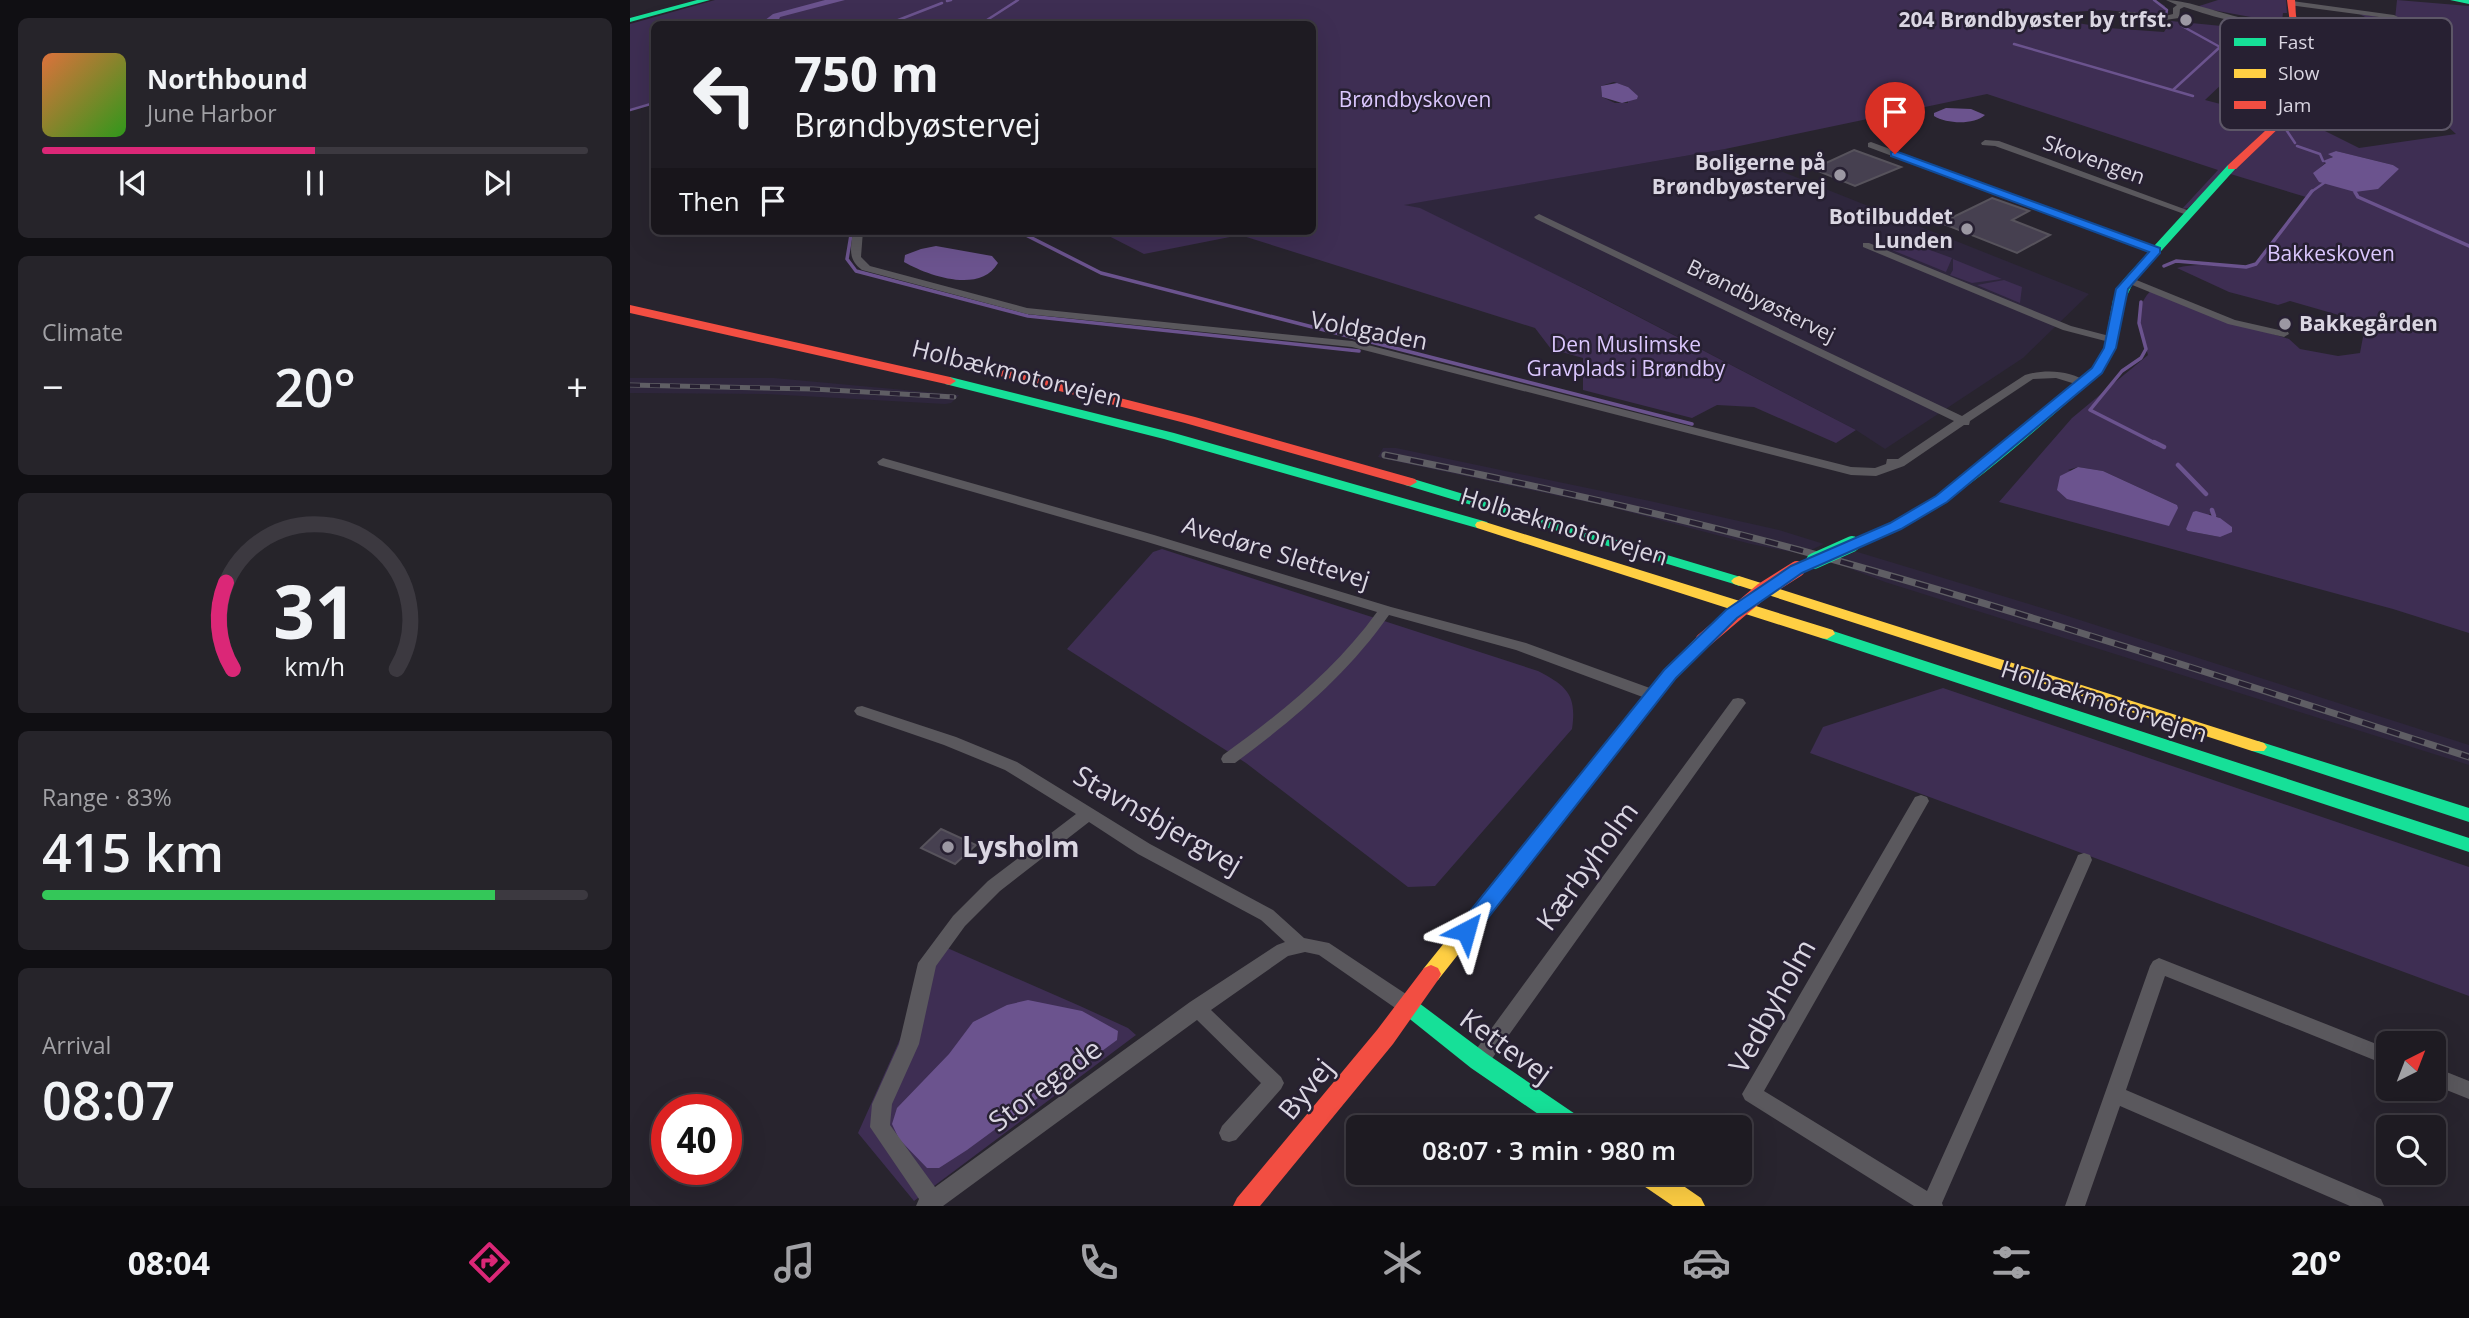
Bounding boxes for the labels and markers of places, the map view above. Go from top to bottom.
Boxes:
place label: 204 Brøndbyøster by trfst. [1899,5,2172,33]
marker: 204 Brøndbyøster by trfst. [2178,12,2194,28]
pin [1865,82,1925,154]
place label: Boligerne på Brøndbyøstervej [1652,148,1826,200]
marker: Boligerne på Brøndbyøstervej [1832,167,1848,183]
place label: Botilbuddet Lunden [1829,202,1953,254]
marker: Botilbuddet Lunden [1959,221,1975,237]
place label: Bakkegården [2299,309,2438,337]
marker: Bakkegården [2277,316,2293,332]
place label: Lysholm [962,827,1079,865]
marker: Lysholm [940,839,956,855]

